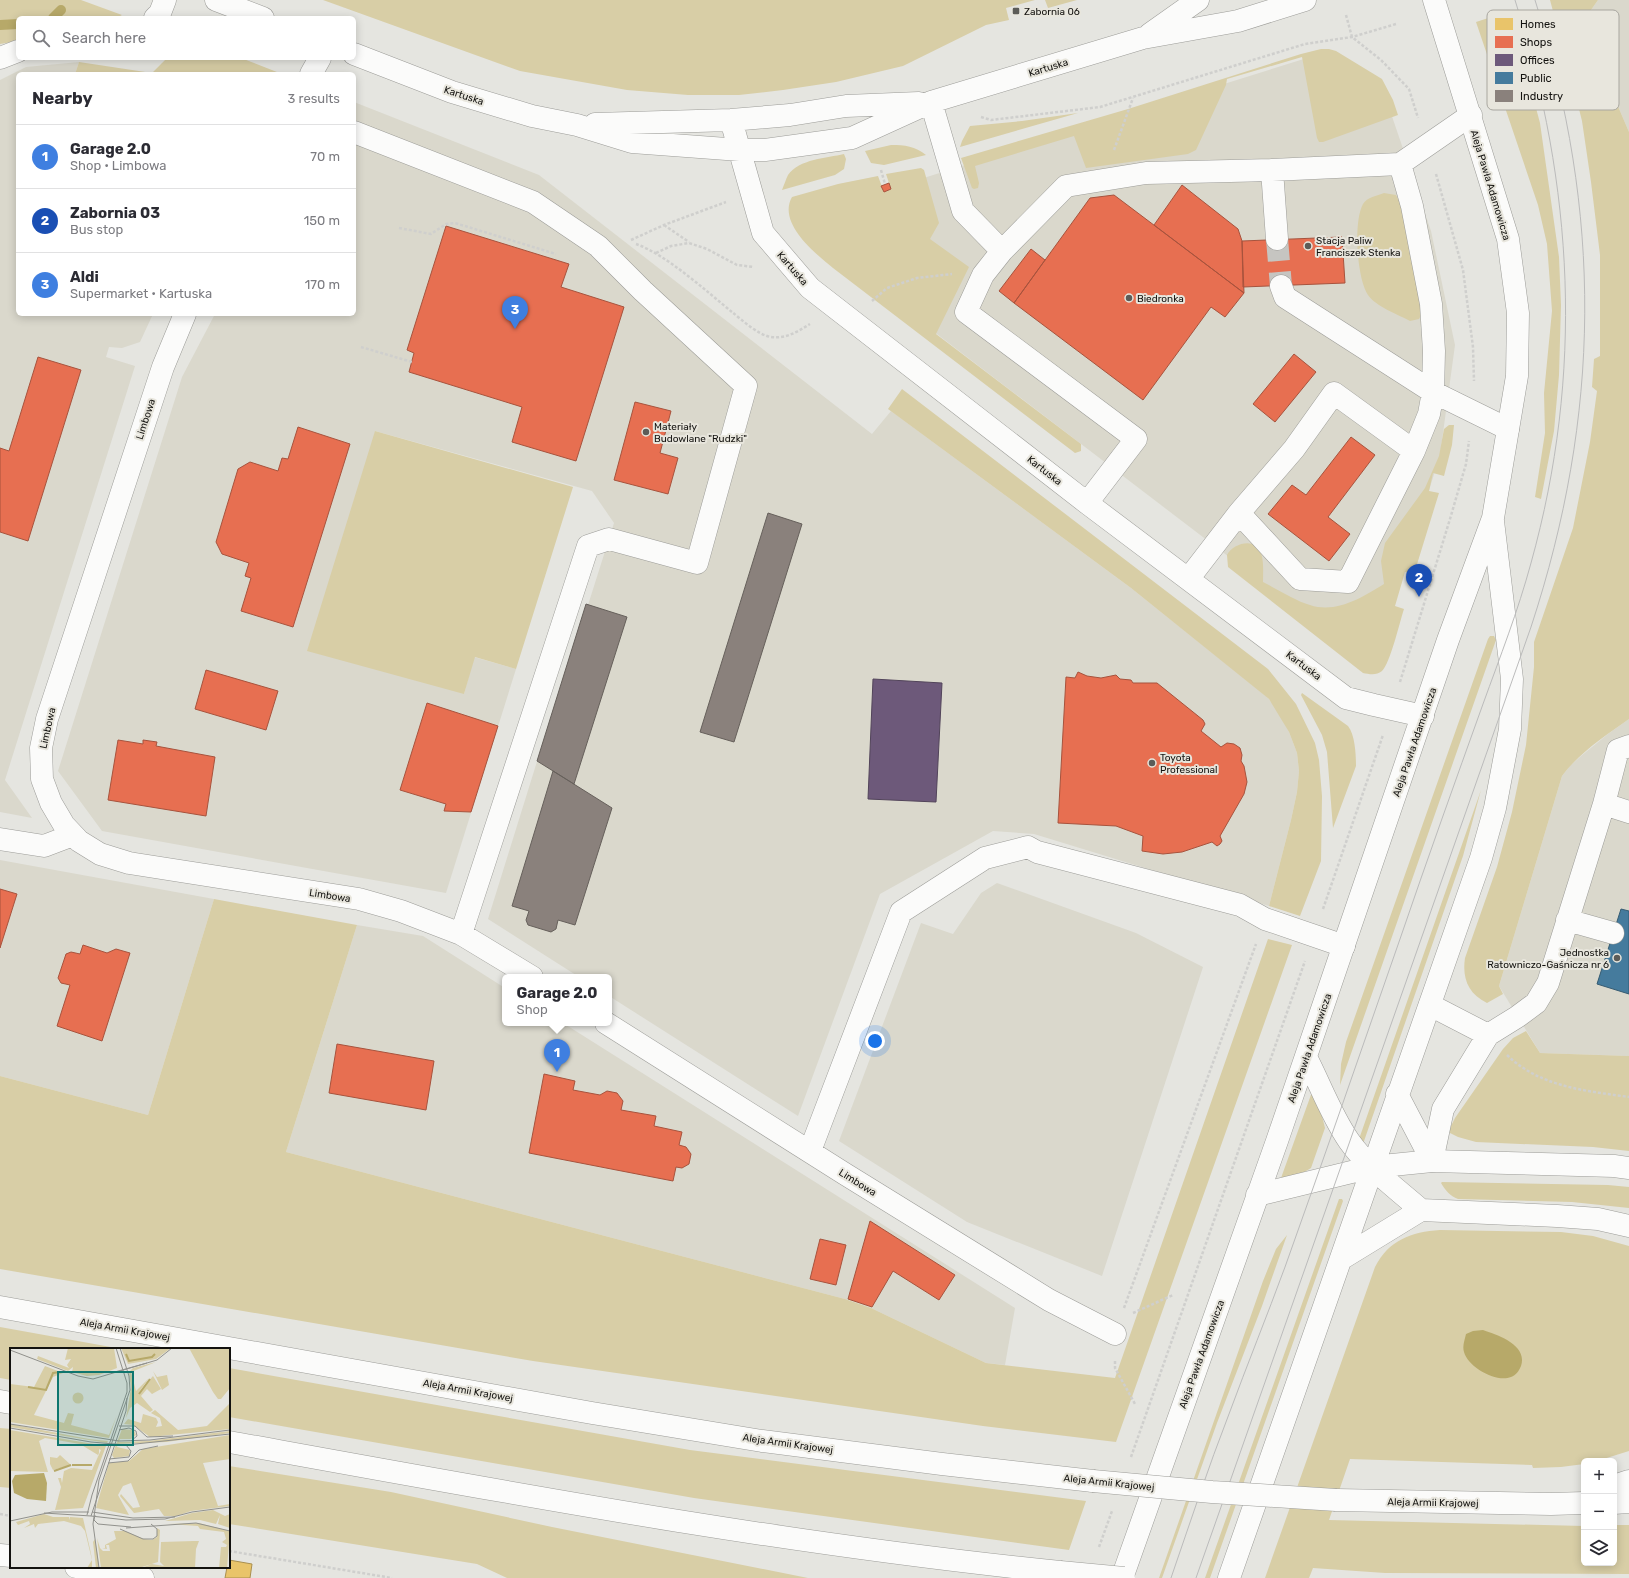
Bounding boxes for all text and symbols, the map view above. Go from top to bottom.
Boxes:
marker: Zabornia 06 [1011,6,1021,16]
place label: Zabornia 06 [1024,6,1080,18]
legend [1487,10,1619,110]
search box [16,16,356,60]
text: Homes [1520,18,1556,31]
icon: search [30,27,52,49]
text: Search here [62,29,146,47]
text: Shops [1520,36,1552,49]
text: Offices [1520,54,1555,67]
street label: Kartuska [1027,56,1070,80]
text: Public [1520,72,1552,85]
street label: Kartuska [442,84,485,108]
text: Nearby [32,88,93,108]
text: Industry [1520,90,1563,103]
text: 3 results [288,91,340,106]
street label: Aleja Pawła Adamowicza [1468,129,1513,242]
text: Garage 2.0 [70,140,151,158]
text: 1 [42,149,48,164]
text: 70 m [310,149,340,164]
text: Shop · Limbowa [70,158,166,173]
text: Zabornia 03 [70,204,160,222]
text: 2 [41,213,49,228]
text: 150 m [304,213,340,228]
text: Bus stop [70,222,123,237]
place label: Stacja Paliw Franciszek Stenka [1316,235,1401,259]
marker: Stacja Paliw Franciszek Stenka [1303,241,1313,251]
street label: Kartuska [774,249,810,288]
text: Aldi [70,268,99,286]
text: 3 [41,277,49,292]
text: 170 m [305,277,340,292]
text: Supermarket · Kartuska [70,286,212,301]
marker: Biedronka [1124,293,1134,303]
place label: Biedronka [1137,293,1184,305]
pin: 3 [502,296,528,329]
street label: Limbowa [134,398,158,441]
place label: Materiały Budowlane "Rudzki" [654,421,747,445]
marker: Materiały Budowlane "Rudzki" [641,427,651,437]
street label: Kartuska [1025,453,1064,488]
pin: 2 [1406,564,1432,597]
street label: Kartuska [1283,649,1323,683]
street label: Aleja Pawła Adamowicza [1391,686,1439,799]
street label: Limbowa [37,706,59,750]
place label: Toyota Professional [1160,752,1218,776]
marker: Toyota Professional [1147,758,1157,768]
street label: Limbowa [308,887,351,905]
place label: Jednostka Ratowniczo-Gaśnicza nr 6 [1487,947,1609,971]
marker: Jednostka Ratowniczo-Gaśnicza nr 6 [1612,953,1622,963]
popup [502,974,612,1026]
text: Garage 2.0 [517,984,597,1002]
street label: Aleja Pawła Adamowicza [1286,992,1334,1105]
text: Shop [517,1002,548,1017]
your location [865,1031,885,1051]
pin: 1 [544,1039,570,1072]
street label: Limbowa [837,1167,878,1199]
street label: Aleja Pawła Adamowicza [1177,1298,1227,1410]
street label: Aleja Armii Krajowej [79,1316,171,1344]
inset map [10,1348,230,1568]
street label: Aleja Armii Krajowej [422,1377,514,1405]
street label: Aleja Armii Krajowej [742,1432,834,1456]
map controls [1581,1458,1617,1566]
button: + [1581,1458,1617,1494]
street label: Aleja Armii Krajowej [1063,1472,1155,1494]
button: − [1581,1494,1617,1530]
street label: Aleja Armii Krajowej [1387,1496,1479,1510]
button: layers [1581,1530,1617,1566]

